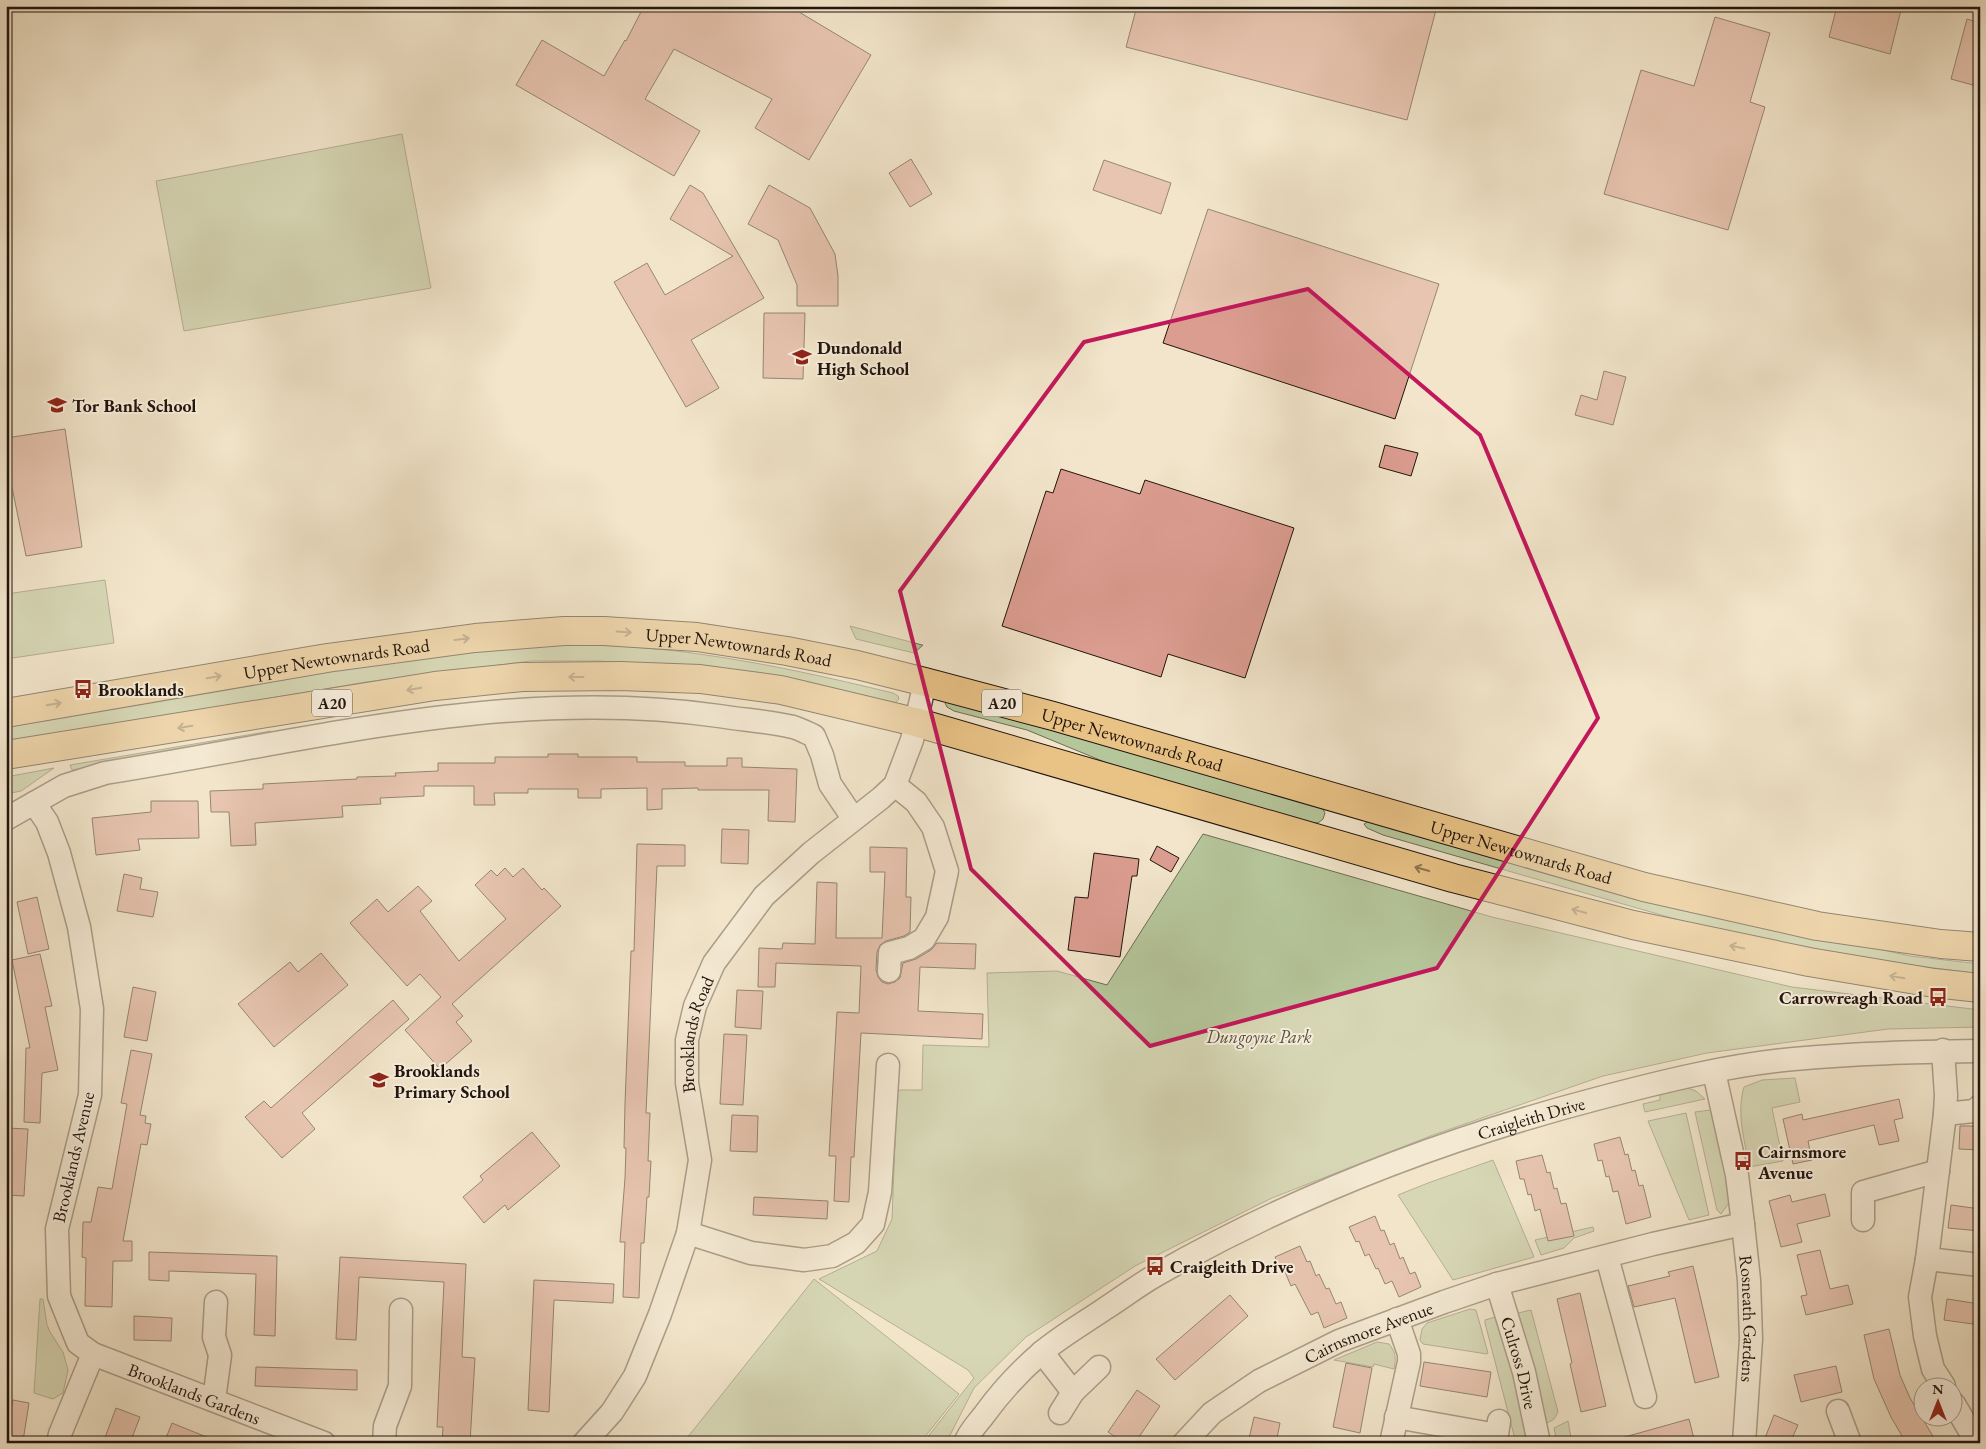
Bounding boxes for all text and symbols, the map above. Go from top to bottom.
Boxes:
place label: Dundonald High School [817,336,909,380]
school or university icon: Dundonald High School [791,346,813,368]
school or university icon: Tor Bank School [46,394,68,416]
place label: Tor Bank School [72,394,196,417]
street label: Upper Newtownards Road [645,622,835,671]
one-way arrow [615,628,631,637]
street label: Upper Newtownards Road [242,633,432,684]
one-way arrow [453,634,469,644]
one-way arrow [206,671,222,681]
one-way arrow [568,672,584,682]
bus stop icon: Brooklands [72,678,94,700]
place label: Brooklands [98,678,184,701]
one-way arrow [406,685,422,695]
road number: A20 [312,690,352,716]
road number: A20 [982,690,1022,716]
one-way arrow [46,699,62,709]
street label: Upper Newtownards Road [1039,702,1227,776]
one-way arrow [177,723,193,733]
street label: Upper Newtownards Road [1428,814,1616,889]
one-way arrow [1414,864,1430,874]
one-way arrow [1571,906,1587,915]
one-way arrow [1730,942,1746,951]
street label: Brooklands Road [676,971,719,1095]
one-way arrow [1889,972,1905,982]
place label: Carrowreagh Road [1779,986,1923,1009]
bus stop icon: Carrowreagh Road [1927,986,1949,1008]
park label: Dungoyne Park [1205,1025,1312,1049]
place label: Brooklands Primary School [394,1059,510,1103]
school or university icon: Brooklands Primary School [368,1069,390,1091]
street label: Brooklands Avenue [47,1089,99,1225]
street label: Craigleith Drive [1474,1091,1587,1145]
place label: Cairnsmore Avenue [1757,1140,1847,1184]
bus stop icon: Cairnsmore Avenue [1732,1150,1754,1172]
street label: Rosneath Gardens [1735,1254,1763,1383]
bus stop icon: Craigleith Drive [1144,1255,1166,1277]
place label: Craigleith Drive [1170,1255,1294,1278]
street label: Cairnsmore Avenue [1300,1296,1436,1368]
street label: Culross Drive [1496,1313,1543,1411]
street label: Brooklands Gardens [125,1357,264,1429]
north arrow [1914,1376,1964,1426]
text: N [1932,1380,1944,1398]

